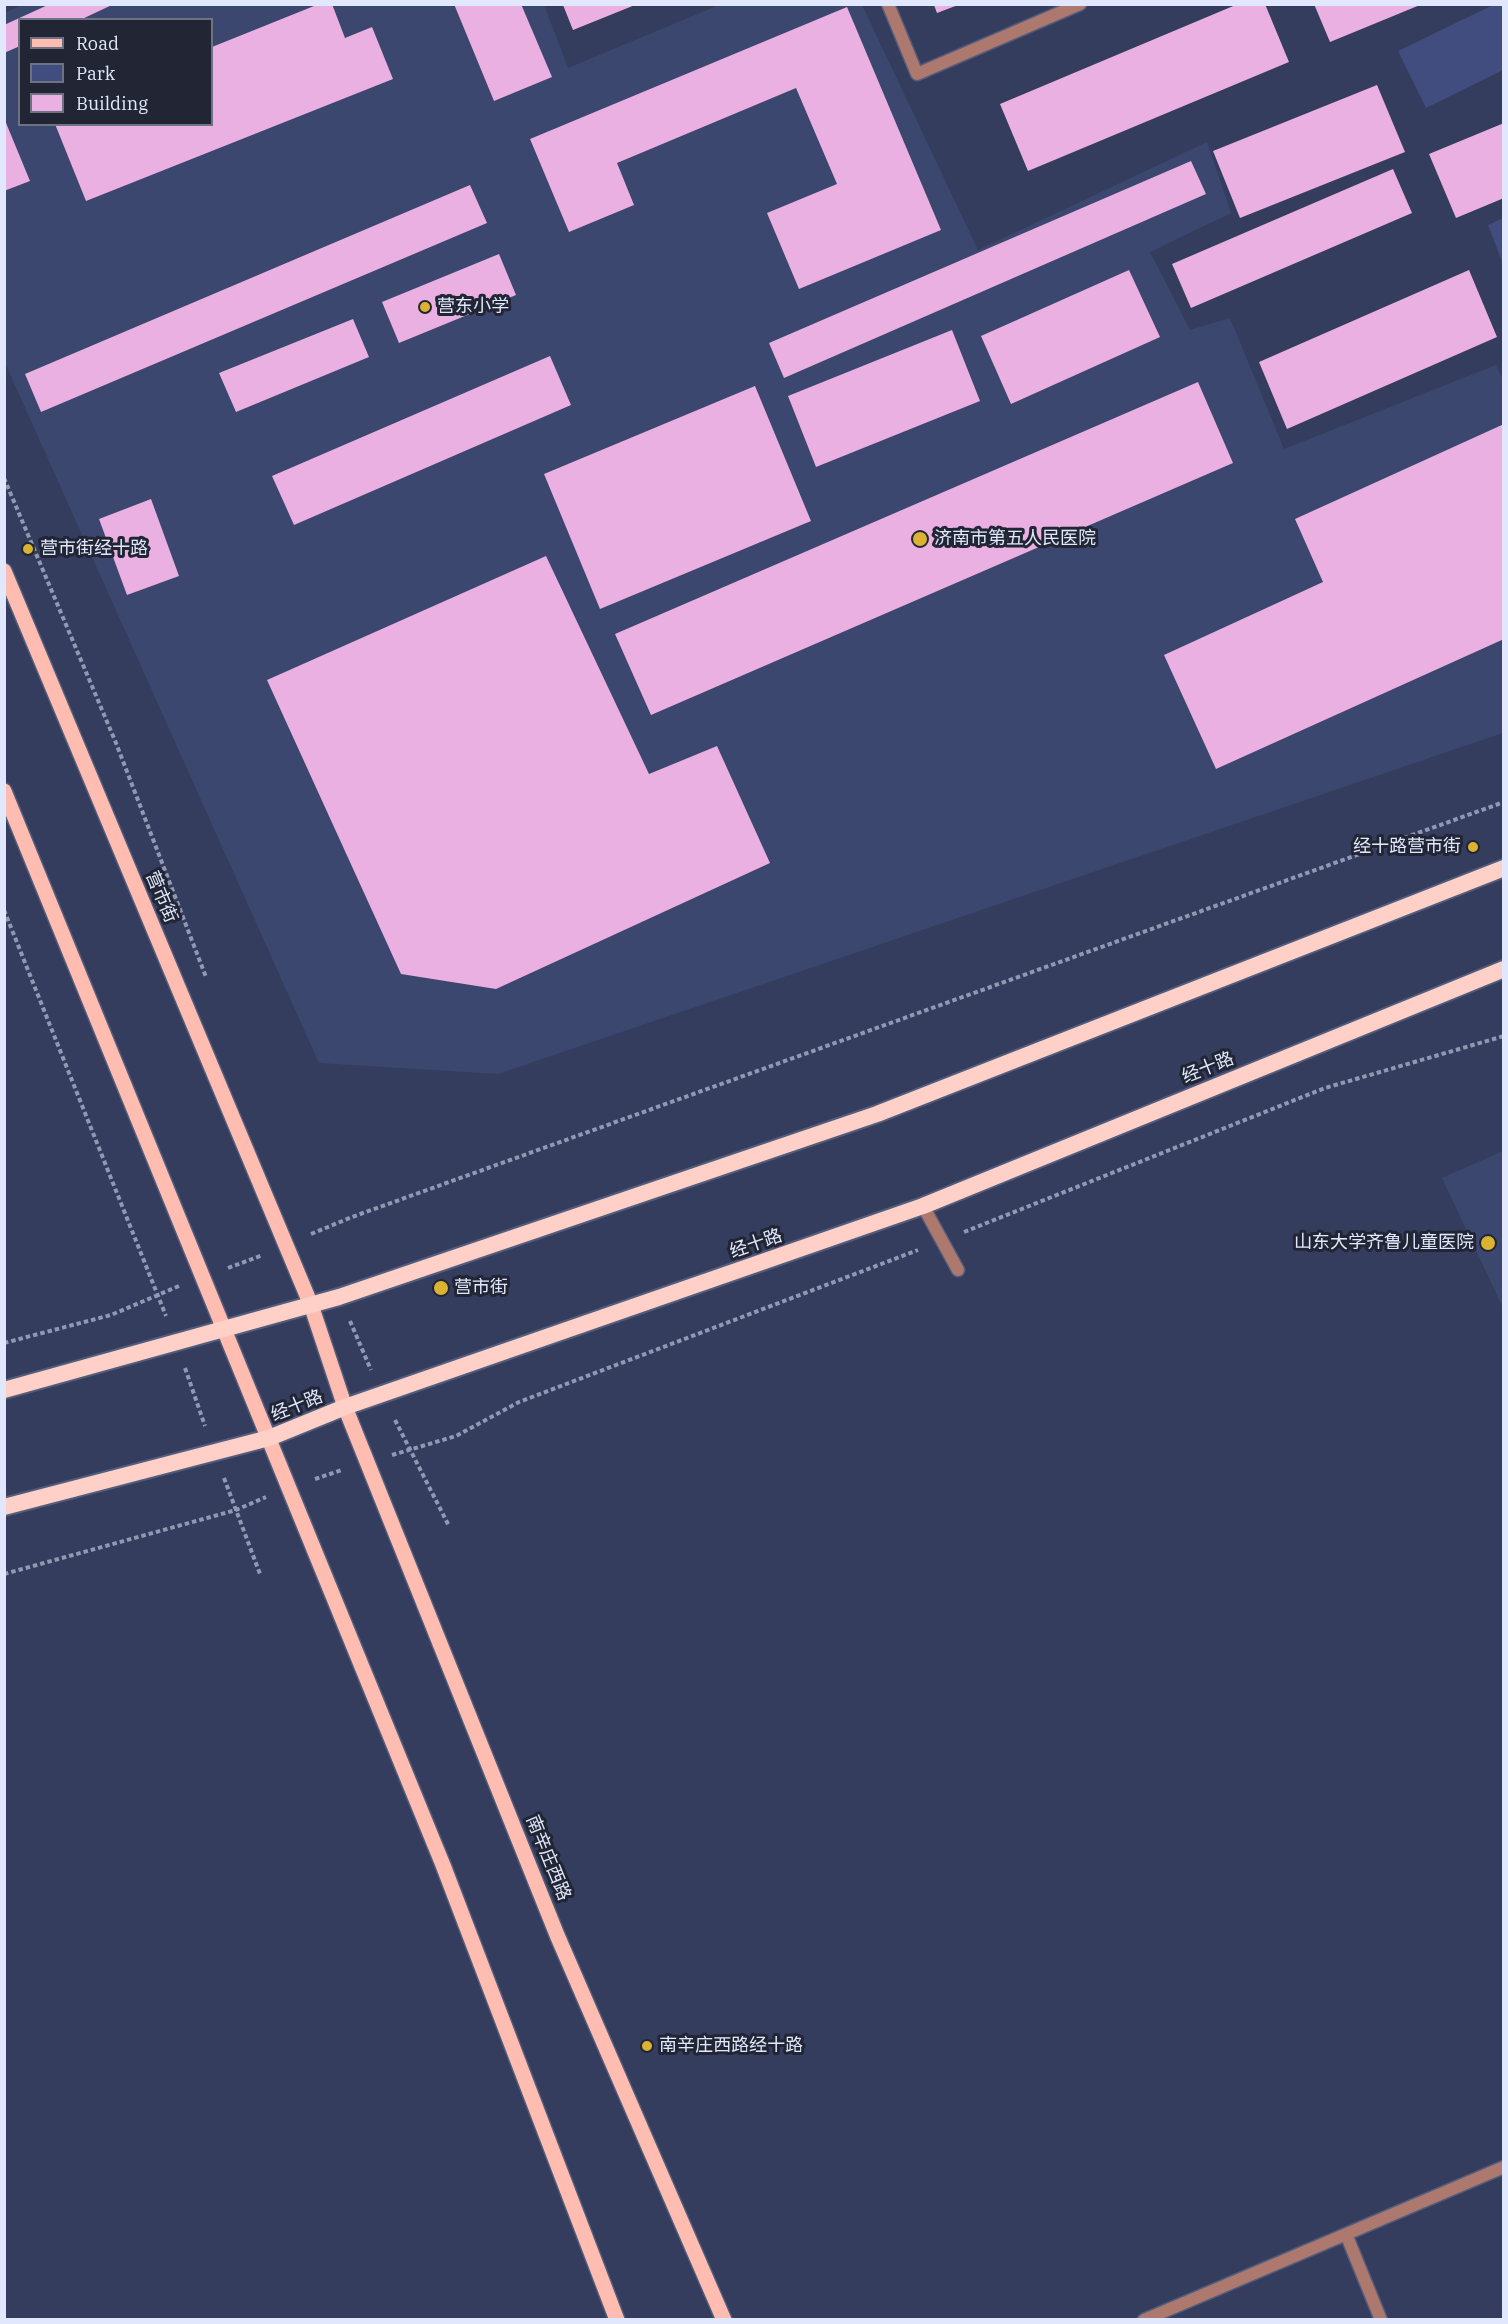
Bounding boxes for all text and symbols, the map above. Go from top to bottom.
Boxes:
legend [18,18,213,126]
text: Road [76,32,119,55]
text: Park [76,62,115,85]
text: Building [76,92,148,115]
place label: 营东小学 [437,296,509,318]
marker: 营东小学 [418,300,432,314]
place label: 济南市第五人民医院 [934,528,1096,550]
marker: 济南市第五人民医院 [911,530,929,548]
place label: 营市街经十路 [40,538,148,560]
marker: 营市街经十路 [21,542,35,556]
place label: 经十路营市街 [1353,836,1461,858]
marker: 经十路营市街 [1466,840,1480,854]
street label: 营市街 [141,868,181,926]
street label: 经十路 [1179,1048,1237,1088]
street label: 经十路 [727,1225,785,1263]
place label: 山东大学齐鲁儿童医院 [1294,1232,1474,1254]
marker: 山东大学齐鲁儿童医院 [1479,1234,1497,1252]
place label: 营市街 [454,1277,508,1299]
marker: 营市街 [432,1279,450,1297]
street label: 经十路 [268,1386,326,1426]
street label: 南辛庄西路 [521,1812,575,1904]
place label: 南辛庄西路经十路 [659,2035,803,2057]
marker: 南辛庄西路经十路 [640,2039,654,2053]

